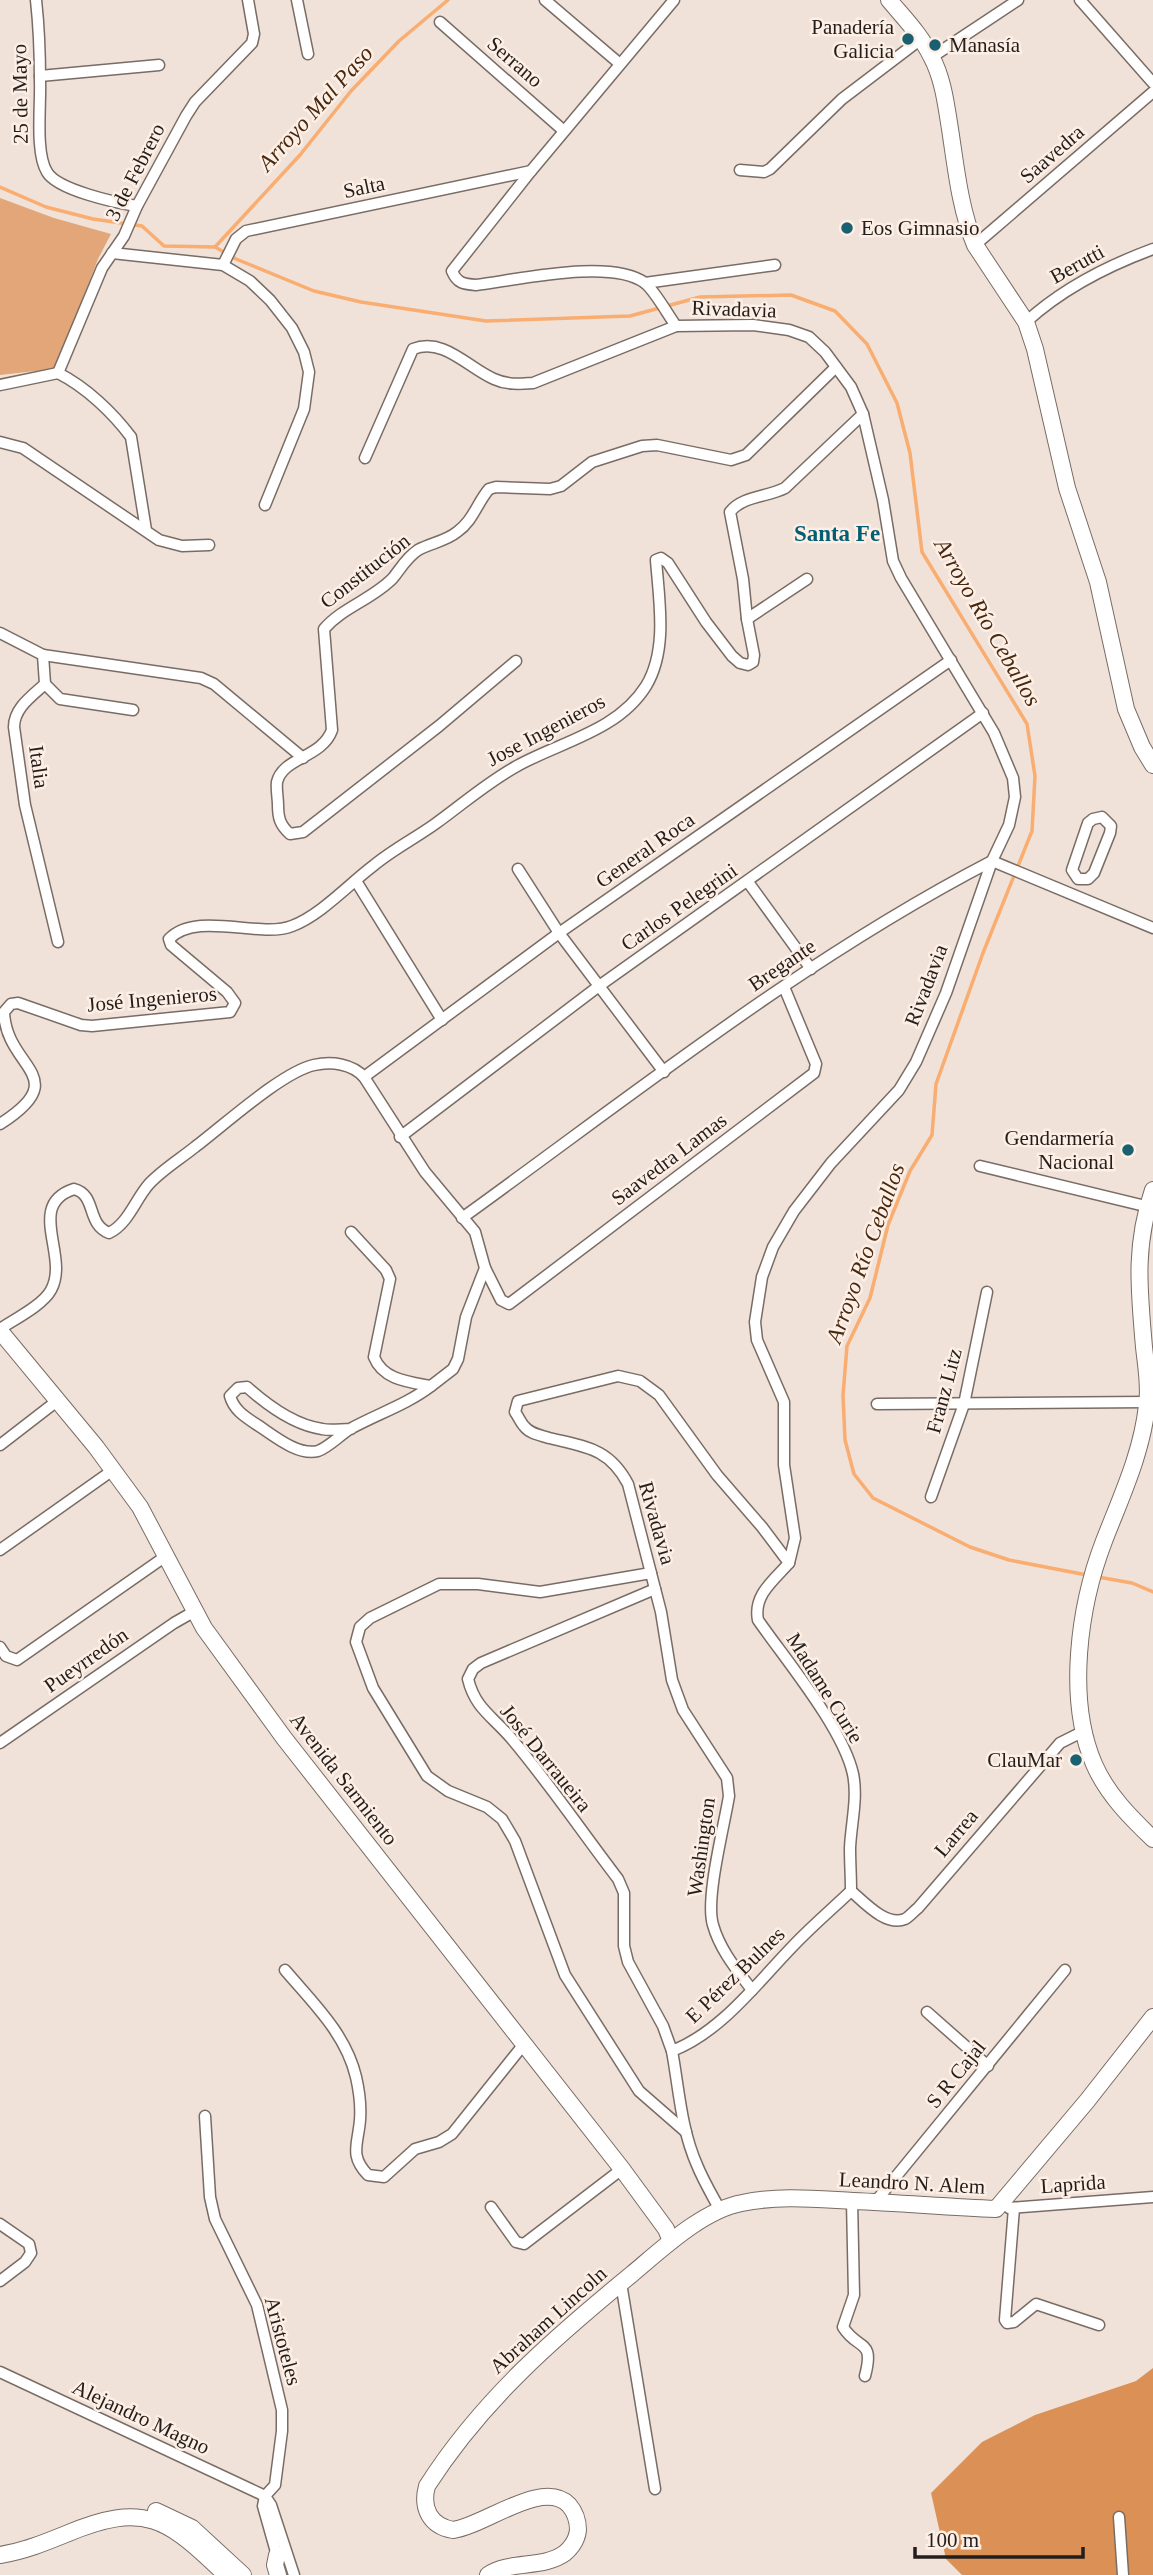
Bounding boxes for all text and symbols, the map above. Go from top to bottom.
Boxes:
place label: Panadería Galicia [811,15,895,63]
marker: Panadería Galicia [900,31,916,47]
street label: Serrano [482,32,548,92]
place label: Manasía [949,33,1021,57]
marker: Manasía [927,37,943,53]
water label: Arroyo Mal Paso [252,41,378,177]
street label: 25 de Mayo [7,44,33,144]
street label: 3 de Febrero [100,119,170,225]
street label: Saavedra [1015,119,1089,188]
street label: Salta [341,171,388,203]
place label: Eos Gimnasio [861,216,979,240]
marker: Eos Gimnasio [839,220,855,236]
street label: Berutti [1046,239,1108,289]
street label: Rivadavia [691,296,778,323]
district label: Santa Fe [794,521,880,546]
street label: Constitución [315,528,415,613]
water label: Arroyo Río Ceballos [928,532,1046,711]
street label: Jose Ingenieros [483,689,609,771]
street label: Italia [24,744,54,791]
street label: General Roca [591,807,699,893]
street label: Carlos Pelegrini [616,858,742,956]
street label: Bregante [744,934,820,996]
street label: Rivadavia [900,940,953,1029]
street label: José Ingenieros [86,981,218,1017]
street label: Saavedra Lamas [607,1108,731,1210]
place label: Gendarmería Nacional [1004,1126,1115,1174]
marker: Gendarmería Nacional [1120,1142,1136,1158]
water label: Arroyo Río Ceballos [821,1160,910,1348]
street label: Franz Litz [921,1346,967,1436]
street label: Rivadavia [634,1479,680,1568]
street label: Pueyrredón [39,1622,133,1698]
street label: Madame Curie [782,1628,868,1748]
street label: José Darraueira [495,1699,597,1817]
street label: Avenida Sarmiento [285,1708,403,1850]
place label: ClauMar [987,1748,1062,1772]
marker: ClauMar [1068,1752,1084,1768]
street label: Washington [682,1795,720,1898]
street label: Larrea [929,1804,983,1862]
street label: E Pérez Bulnes [681,1922,789,2028]
street label: S R Cajal [921,2035,991,2113]
street label: Leandro N. Alem [838,2167,986,2199]
street label: Laprida [1040,2170,1107,2198]
street label: Abraham Lincoln [485,2261,612,2379]
street label: Aristoteles [260,2294,306,2388]
street label: Alejandro Magno [69,2375,213,2459]
scale bar [915,2516,1083,2560]
text: 100 m [926,2528,979,2552]

